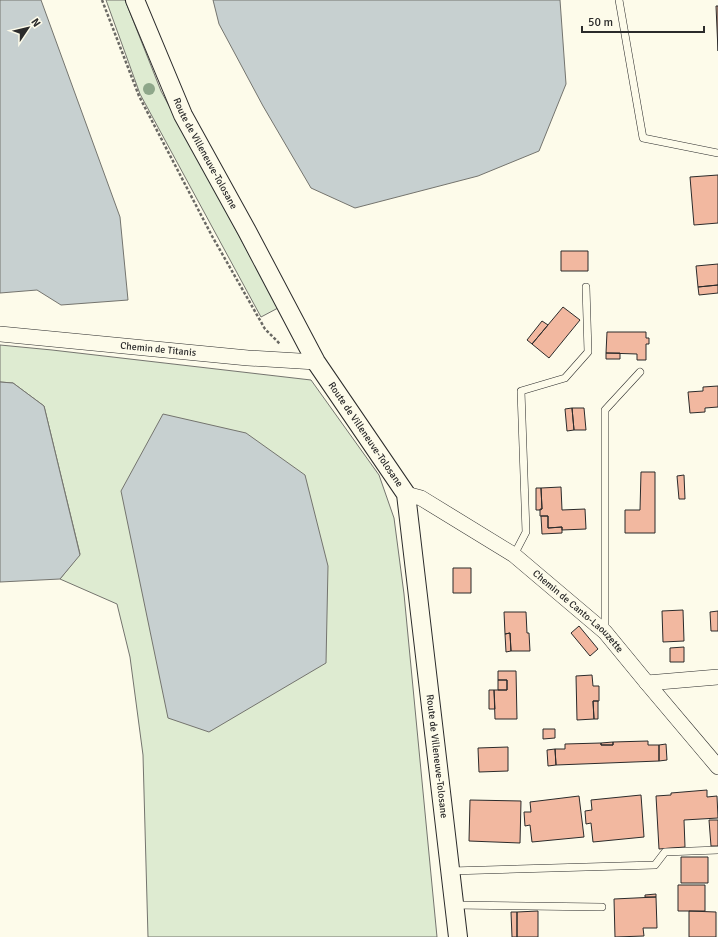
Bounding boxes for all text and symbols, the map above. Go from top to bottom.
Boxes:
north arrow [8,8,48,48]
scale bar [582,8,704,34]
text: 50 m [588,15,613,30]
text: N [28,16,43,29]
street label: Route de Villeneuve-Tolosane [171,96,240,211]
street label: Chemin de Titanis [120,340,197,359]
street label: Route de Villeneuve-Tolosane [325,380,406,489]
street label: Chemin de Canto-Laouzette [530,567,626,655]
street label: Route de Villeneuve-Tolosane [424,694,450,819]

